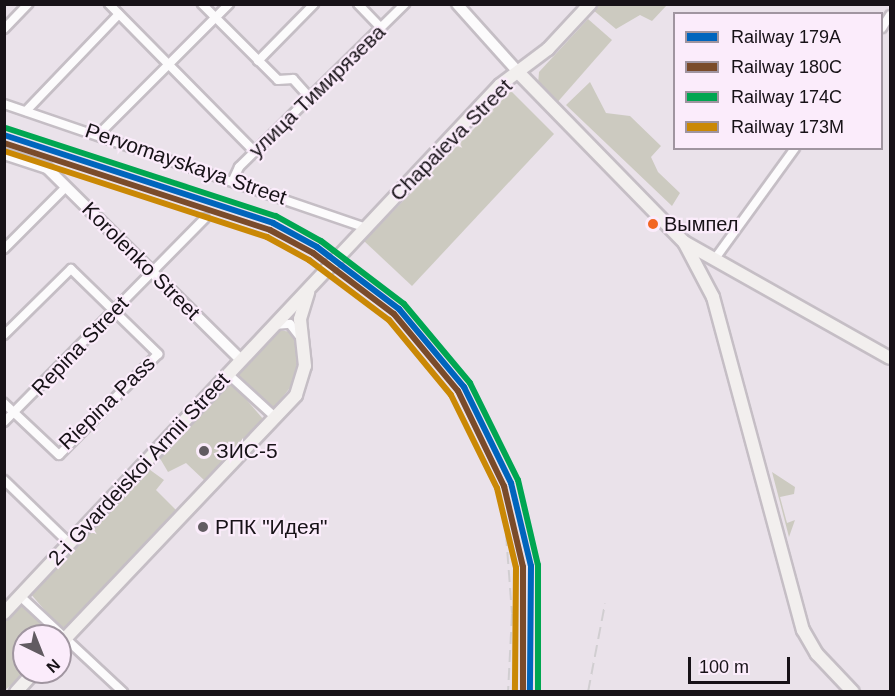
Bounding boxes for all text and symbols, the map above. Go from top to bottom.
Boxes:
legend [673,12,883,150]
street label: улица Тимирязева [244,19,390,163]
text: Railway 179А [731,27,841,47]
text: Railway 180С [731,57,842,77]
street label: Chapaieva Street [385,74,517,206]
text: Railway 174С [731,87,842,107]
text: Railway 173М [731,117,844,137]
street label: Pervomayskaya Street [82,118,290,210]
street label: Korolenko Street [77,197,205,325]
place label: Вымпел [664,212,738,236]
marker: Вымпел [647,218,659,230]
street label: Repina Street [26,291,134,401]
street label: Riepina Pass [54,351,160,455]
street label: 2-i Gvardeiskoi Armii Street [43,367,235,571]
place label: ЗИС-5 [216,438,278,464]
marker: ЗИС-5 [197,444,211,458]
place label: РПК "Идея" [215,514,327,540]
marker: РПК "Идея" [196,520,210,534]
north arrow [12,624,72,684]
scale bar [691,645,793,683]
text: N [43,656,63,676]
text: 100 m [699,657,749,677]

